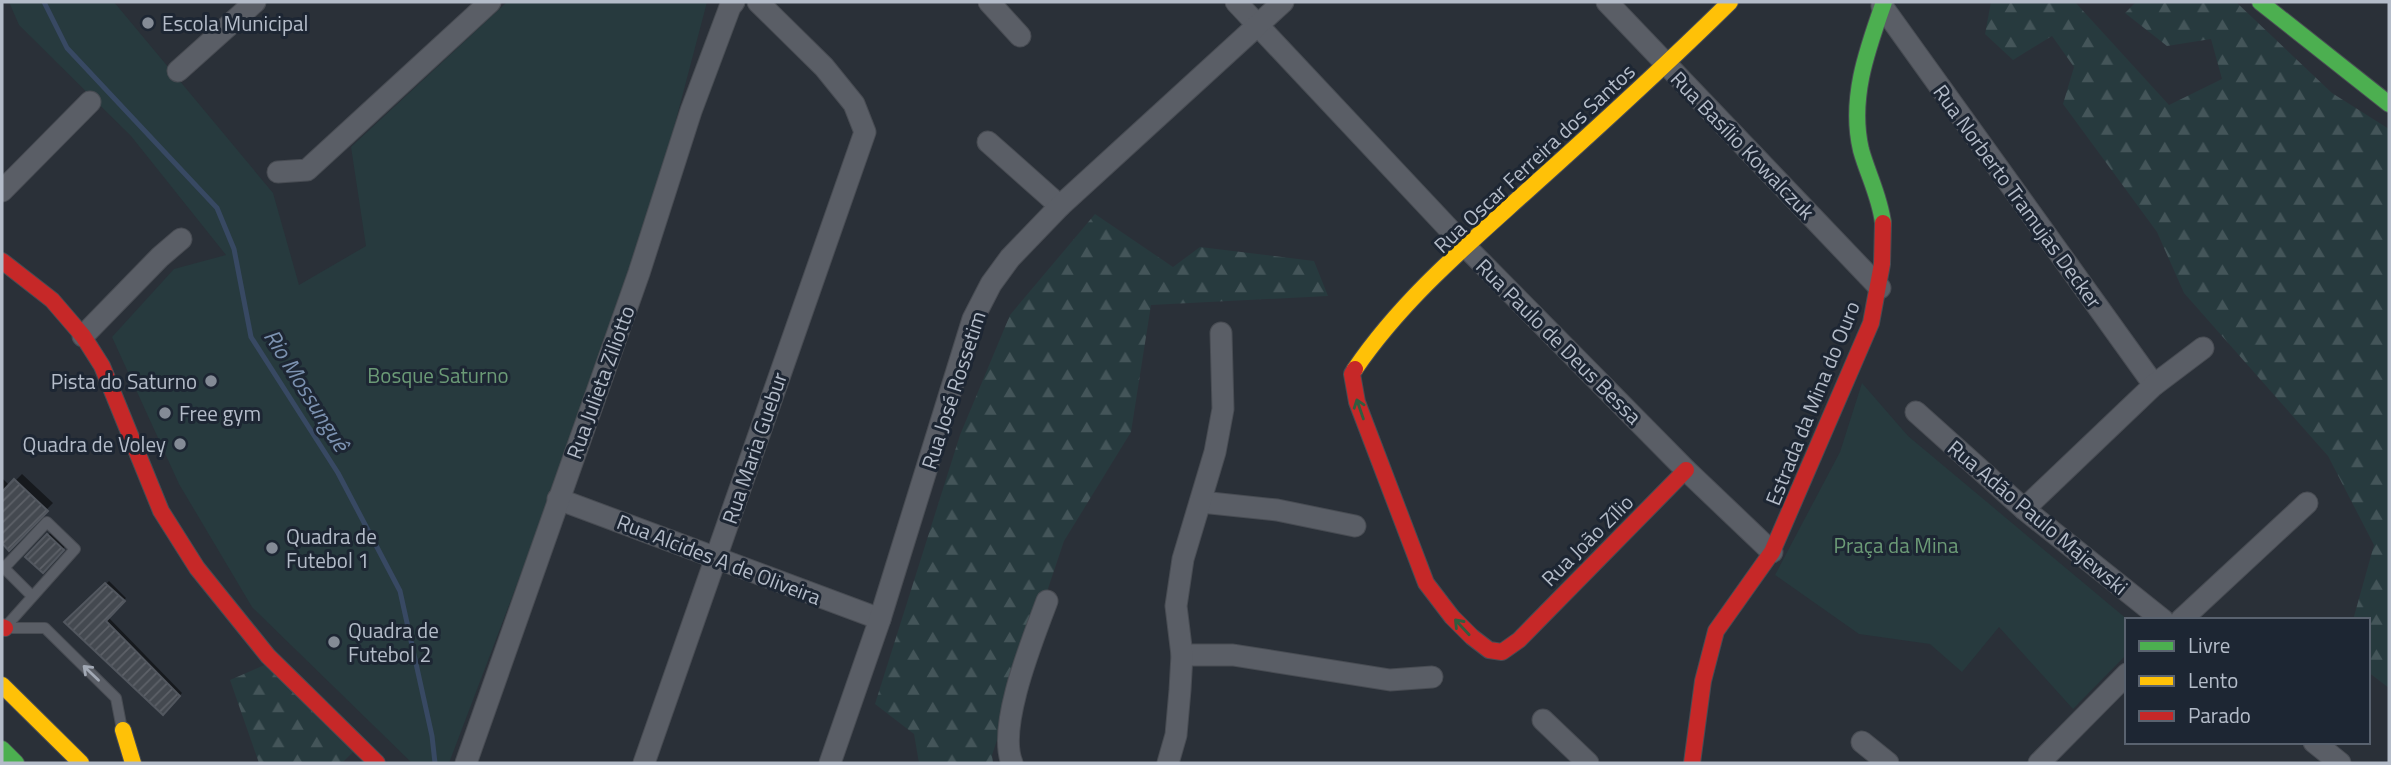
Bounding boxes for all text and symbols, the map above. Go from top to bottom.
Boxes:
place label: Escola Municipal [162,7,308,39]
marker: Escola Municipal [140,15,156,31]
street label: Rua Oscar Ferreira dos Santos [1426,56,1642,260]
street label: Rua Basílio Kowalczuk [1663,63,1823,227]
street label: Rua Norberto Tramujas Decker [1926,77,2110,315]
street label: Rua Paulo de Deus Bessa [1469,251,1650,432]
street label: Estrada da Mina do Ouro [1756,296,1868,510]
street label: Rua Julieta Ziliotto [557,301,643,463]
street label: Rua José Rossetim [912,307,994,473]
water label: Rio Mossunguê [255,322,359,459]
park label: Bosque Saturno [367,359,509,391]
place label: Pista do Saturno [51,365,197,397]
street label: Rua Maria Guebur [713,368,795,528]
marker: Pista do Saturno [203,373,219,389]
place label: Free gym [179,397,261,429]
one-way arrow [1353,399,1365,421]
marker: Free gym [157,405,173,421]
place label: Quadra de Voley [23,428,166,460]
street label: Rua Adão Paulo Majewski [1941,432,2135,602]
marker: Quadra de Voley [172,436,188,452]
street label: Rua João Zílio [1534,487,1640,593]
street label: Rua Alcides A de Oliveira [612,505,826,613]
place label: Quadra de Futebol 1 [286,520,377,576]
park label: Praça da Mina [1834,529,1959,561]
marker: Quadra de Futebol 1 [264,540,280,556]
place label: Quadra de Futebol 2 [348,614,439,670]
legend [2125,618,2370,744]
one-way arrow [1454,619,1471,636]
text: Livre [2188,629,2230,661]
marker: Quadra de Futebol 2 [326,634,342,650]
one-way arrow [83,664,100,681]
text: Lento [2188,664,2238,696]
text: Parado [2188,699,2251,731]

